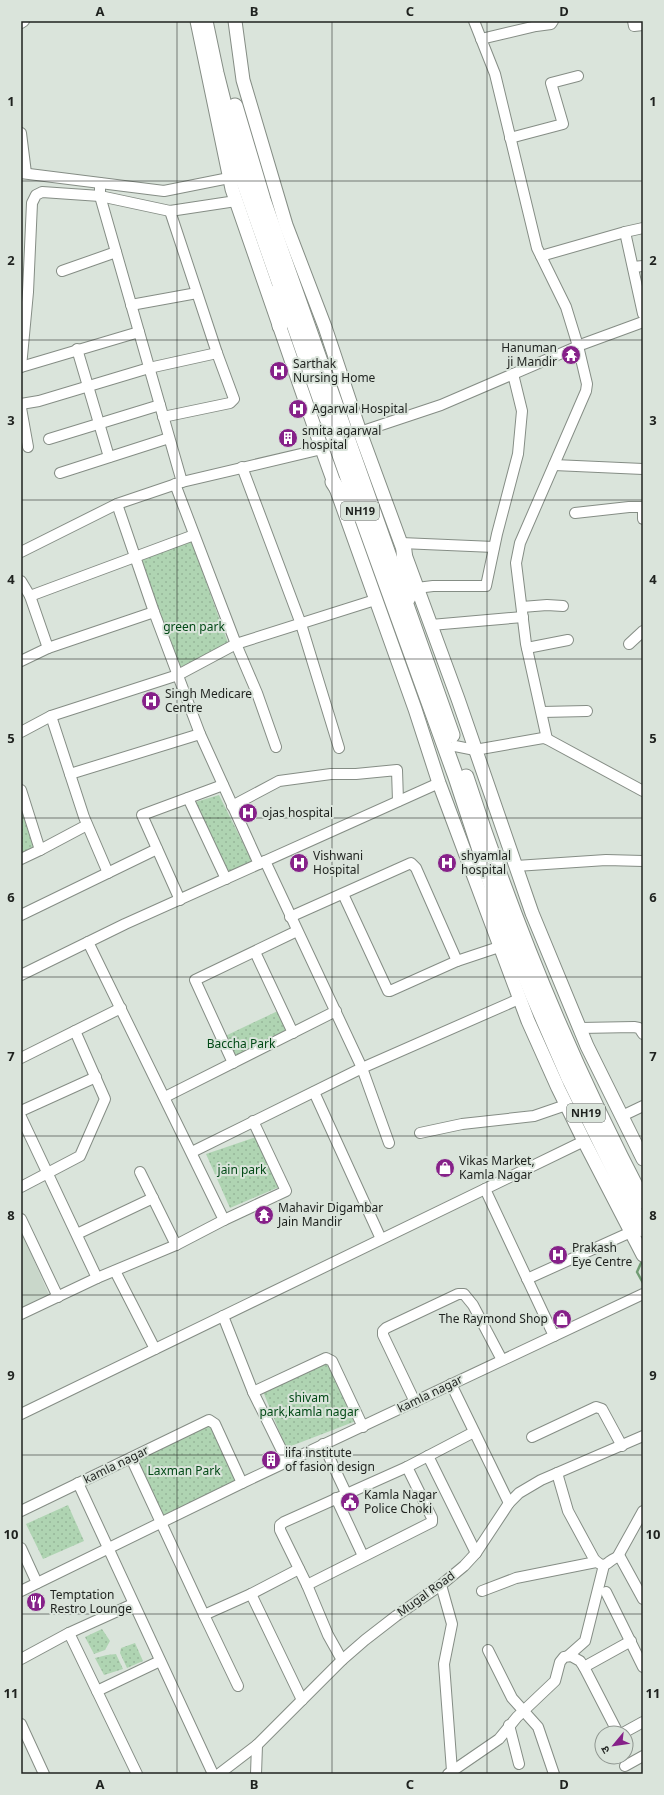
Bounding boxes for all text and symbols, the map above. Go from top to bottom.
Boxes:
text: A [96,2,105,20]
text: B [250,2,258,20]
text: C [406,2,414,20]
text: D [559,2,569,20]
text: 1 [7,92,15,110]
text: 1 [649,92,657,110]
text: 2 [7,251,15,269]
text: 2 [649,251,657,269]
place label: Hanuman ji Mandir [501,339,557,370]
temple icon: Hanuman ji Mandir [560,344,582,366]
place label: Sarthak Nursing Home [293,355,376,386]
hospital icon: Sarthak Nursing Home [268,360,290,382]
hospital icon: Agarwal Hospital [287,398,309,420]
place label: Agarwal Hospital [312,400,408,417]
text: 3 [7,411,15,429]
text: 3 [649,411,657,429]
place label: smita agarwal hospital [302,422,381,453]
building icon: smita agarwal hospital [277,427,299,449]
road number: NH19 [341,502,379,520]
text: 4 [7,570,15,588]
text: 4 [649,570,657,588]
park label: green park [163,618,225,635]
place label: Singh Medicare Centre [165,685,252,716]
hospital icon: Singh Medicare Centre [140,690,162,712]
text: 5 [7,729,15,747]
text: 5 [649,729,657,747]
hospital icon: ojas hospital [237,802,259,824]
place label: ojas hospital [262,804,333,821]
place label: Vishwani Hospital [313,847,363,878]
place label: shyamlal hospital [461,847,511,878]
hospital icon: Vishwani Hospital [288,852,310,874]
hospital icon: shyamlal hospital [436,852,458,874]
text: 6 [7,888,15,906]
text: 6 [649,888,657,906]
park label: Baccha Park [207,1035,276,1052]
text: 7 [7,1047,15,1065]
text: 7 [649,1047,657,1065]
road number: NH19 [567,1104,605,1122]
place label: Vikas Market, Kamla Nagar [459,1152,535,1183]
shop icon: Vikas Market, Kamla Nagar [434,1157,456,1179]
park label: jain park [217,1161,267,1178]
place label: Mahavir Digambar Jain Mandir [277,1199,383,1230]
temple icon: Mahavir Digambar Jain Mandir [253,1204,275,1226]
text: 8 [7,1206,15,1224]
text: 8 [649,1206,657,1224]
place label: Prakash Eye Centre [572,1239,632,1270]
hospital icon: Prakash Eye Centre [547,1244,569,1266]
shop icon: The Raymond Shop [551,1308,573,1330]
place label: The Raymond Shop [439,1310,548,1327]
text: 9 [7,1366,15,1384]
text: 9 [649,1366,657,1384]
street label: kamla nagar [394,1370,465,1417]
park label: shivam park,kamla nagar [259,1389,359,1420]
street label: kamla nagar [80,1441,151,1488]
place label: iifa institute of fasion design [285,1444,375,1475]
building icon: iifa institute of fasion design [260,1449,282,1471]
park label: Laxman Park [147,1462,221,1479]
place label: Kamla Nagar Police Choki [364,1486,437,1517]
public building icon: Kamla Nagar Police Choki [339,1491,361,1513]
text: 10 [4,1525,18,1543]
text: 10 [646,1525,660,1543]
street label: Mugal Road [393,1567,458,1620]
place label: Temptation Restro Lounge [50,1586,132,1617]
restaurant icon: Temptation Restro Lounge [25,1591,47,1613]
text: 11 [4,1684,18,1702]
text: 11 [646,1684,660,1702]
north arrow [594,1725,634,1765]
text: उ [596,1743,613,1757]
text: A [96,1775,105,1793]
text: B [250,1775,258,1793]
text: C [406,1775,414,1793]
text: D [559,1775,569,1793]

